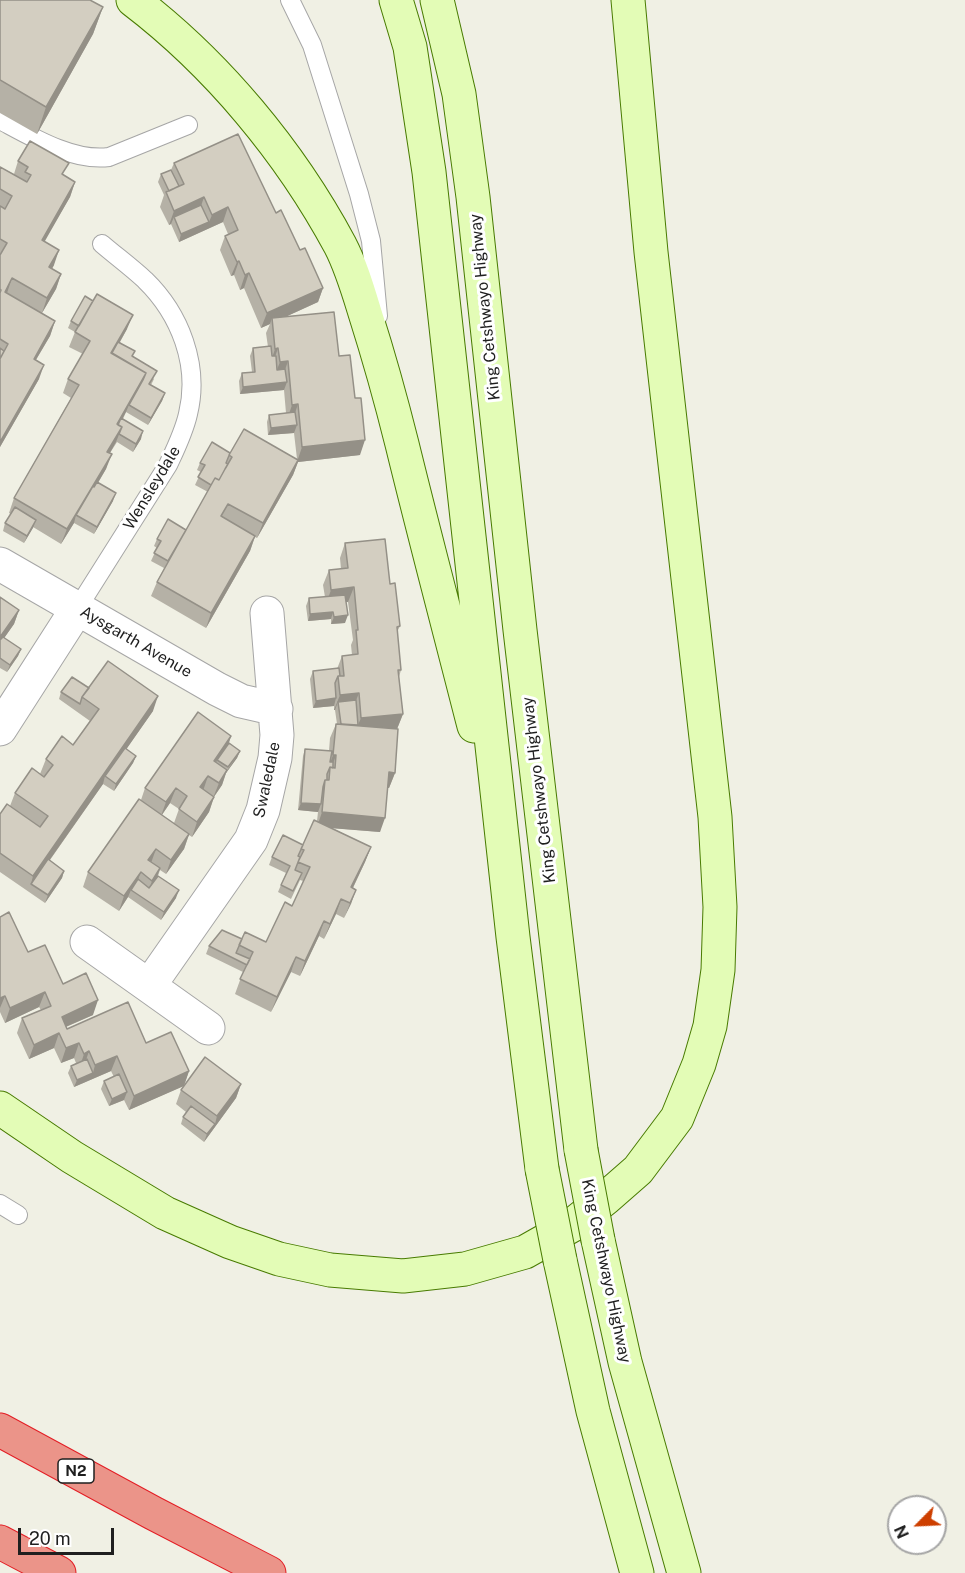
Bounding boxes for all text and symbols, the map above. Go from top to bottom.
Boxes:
street label: King Cetshwayo Highway [466,213,504,401]
street label: Wensleydale [119,443,185,533]
street label: Aysgarth Avenue [77,602,195,682]
street label: King Cetshwayo Highway [518,696,560,884]
street label: Swaledale [250,740,284,820]
street label: King Cetshwayo Highway [577,1177,635,1365]
road number: N2 [58,1459,94,1483]
north arrow [887,1495,947,1555]
scale bar [21,1516,117,1554]
text: N [891,1522,913,1541]
text: 20 m [29,1528,71,1549]

